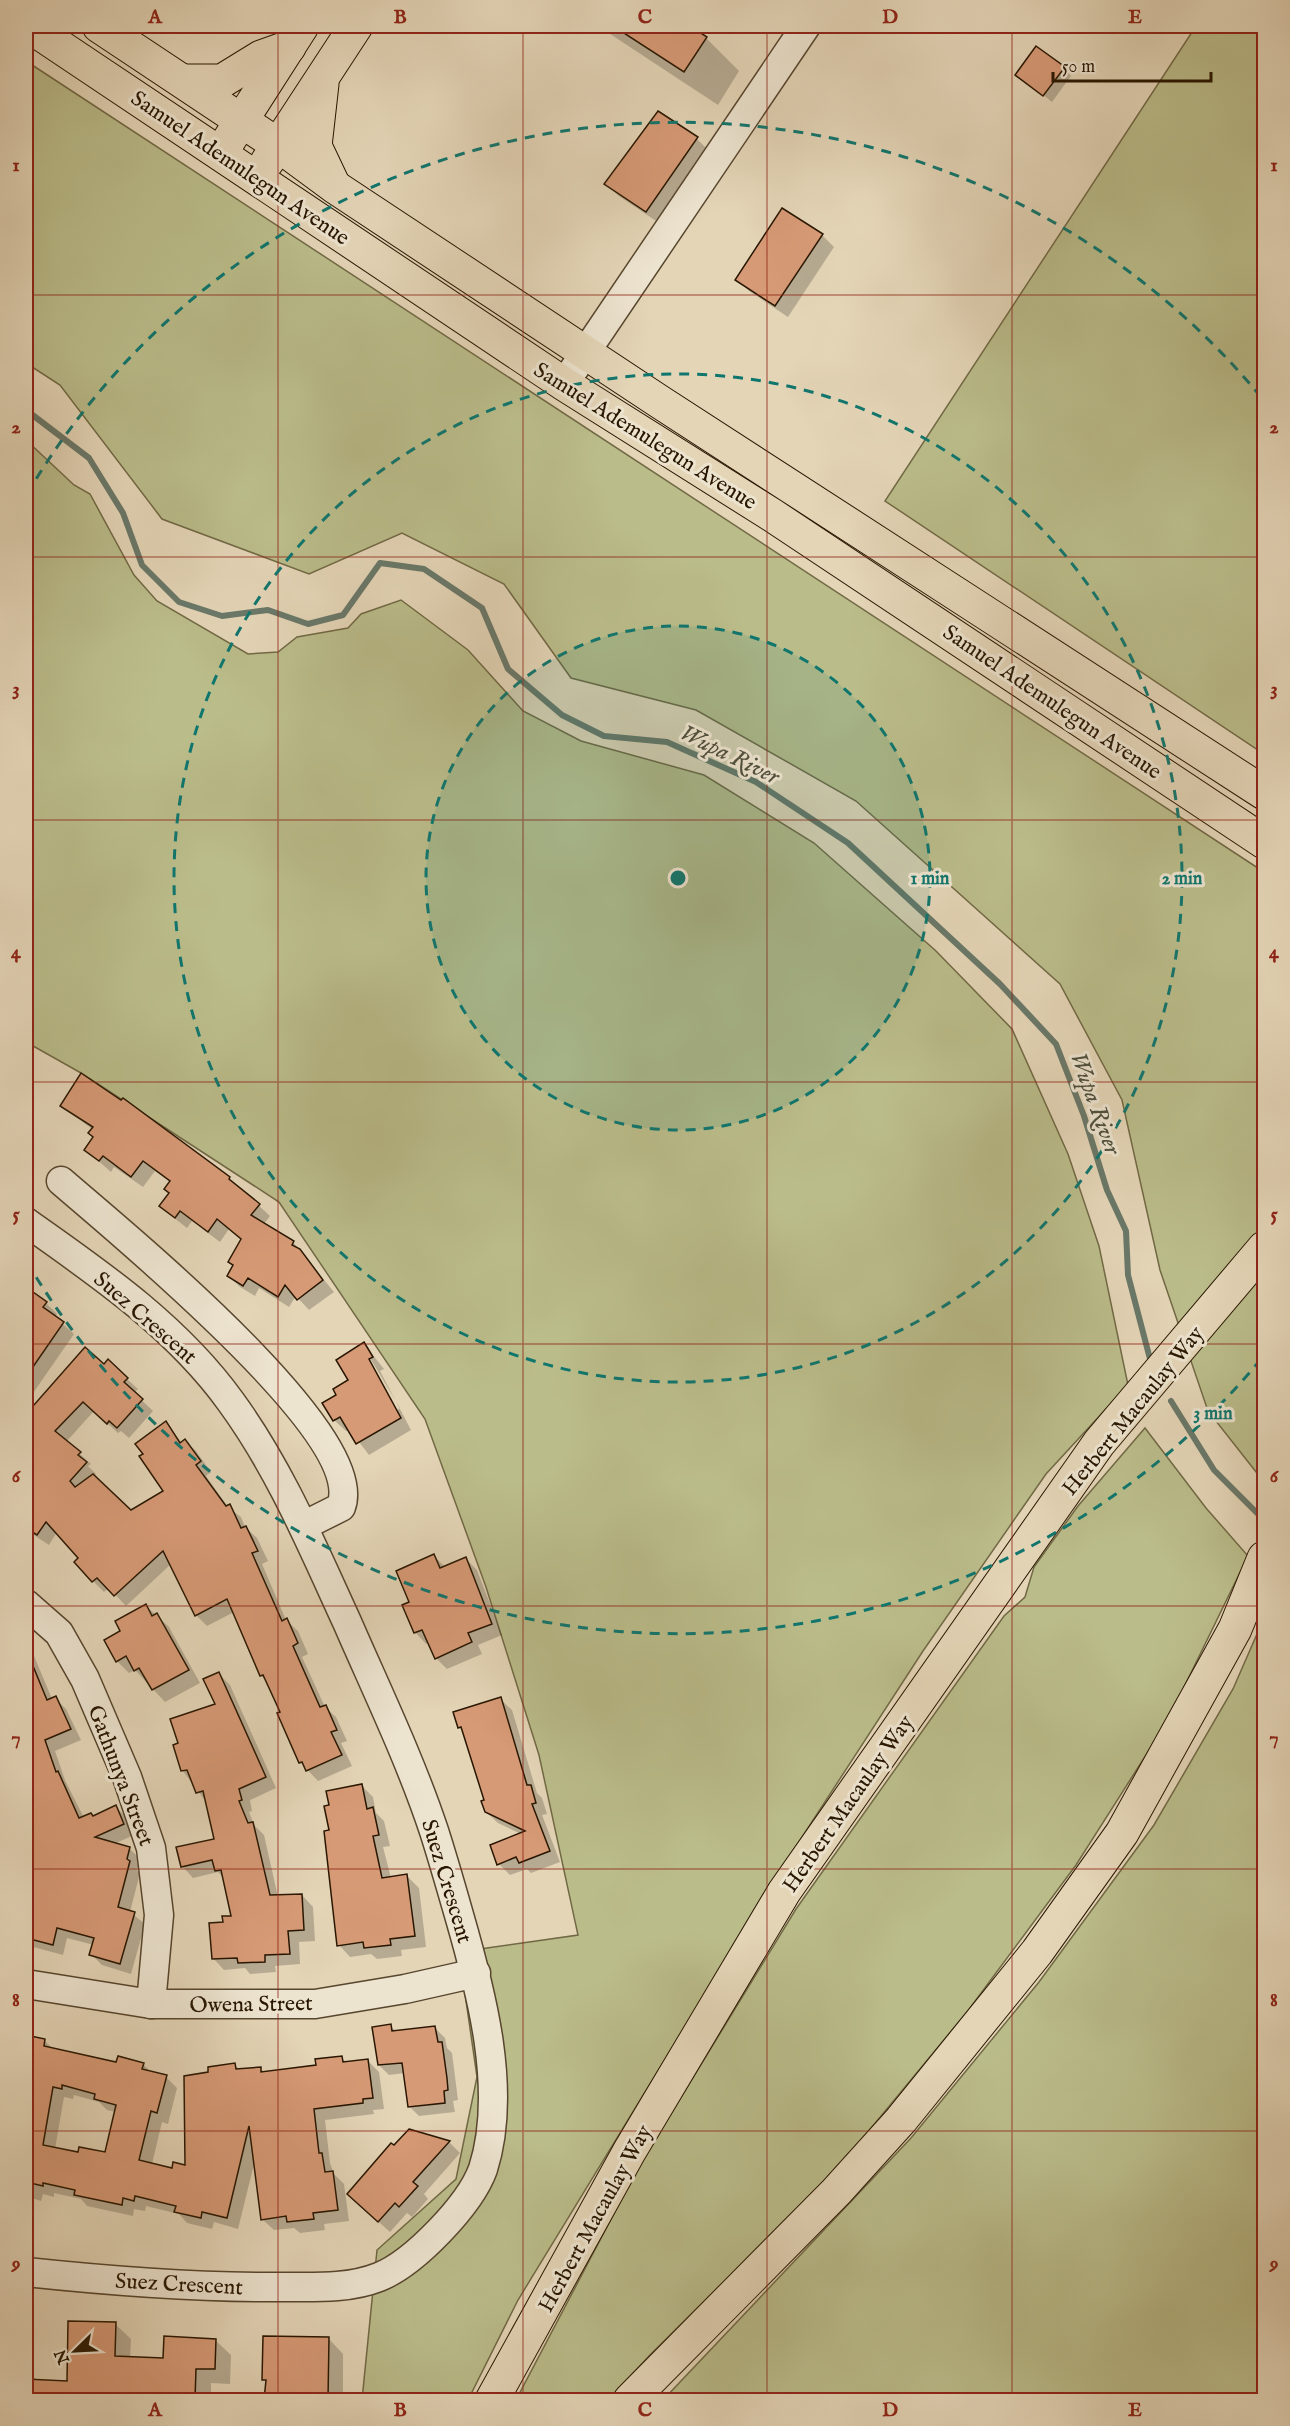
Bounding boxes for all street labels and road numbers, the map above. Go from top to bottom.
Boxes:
street label: Samuel Ademulegun Avenue [125,85,355,252]
street label: Samuel Ademulegun Avenue [528,356,762,517]
street label: Samuel Ademulegun Avenue [937,619,1167,786]
street label: Suez Crescent [87,1266,203,1371]
street label: Herbert Macaulay Way [1057,1321,1211,1502]
street label: Gathunya Street [80,1701,160,1851]
street label: Herbert Macaulay Way [777,1710,921,1898]
street label: Suez Crescent [414,1816,478,1947]
street label: Owena Street [189,1990,313,2020]
street label: Herbert Macaulay Way [533,2120,659,2318]
street label: Suez Crescent [114,2268,244,2302]

